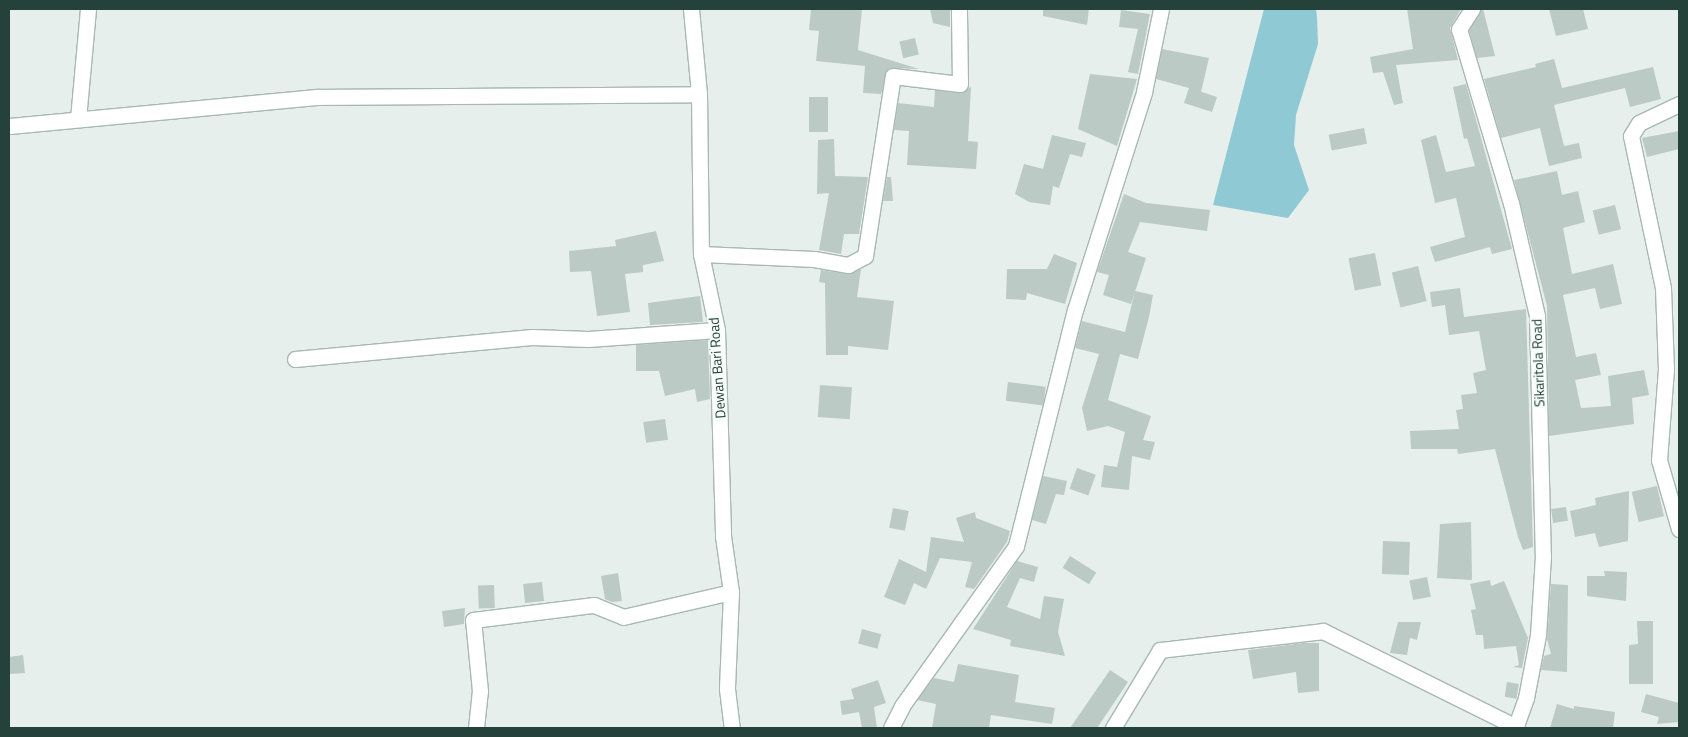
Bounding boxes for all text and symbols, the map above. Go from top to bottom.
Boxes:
street label: Dewan Bari Road [705,317,729,419]
street label: Sikaritola Road [1528,319,1548,407]

